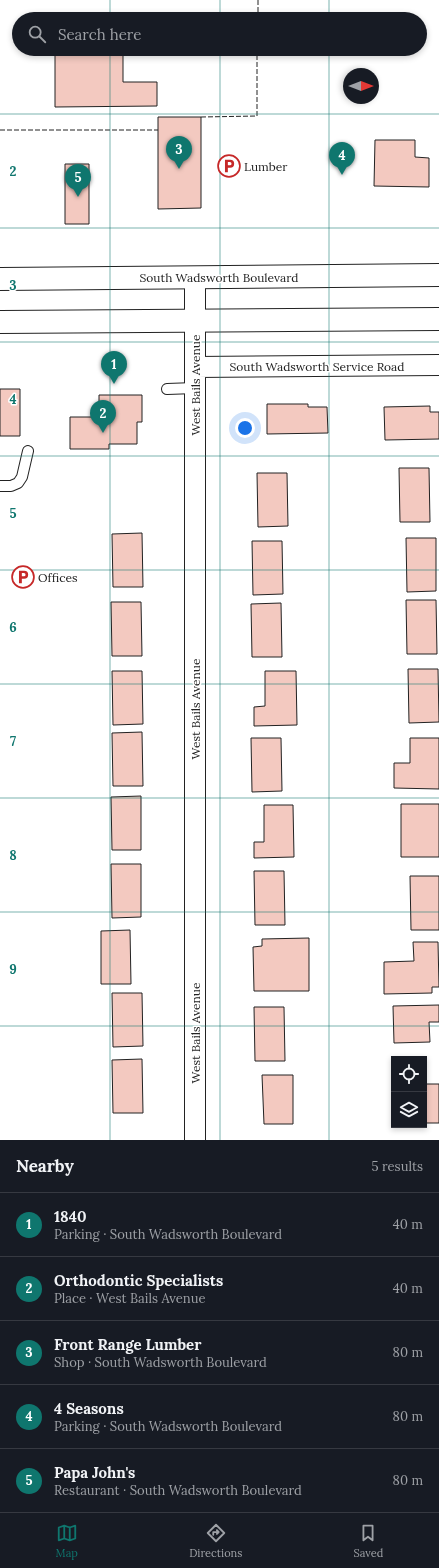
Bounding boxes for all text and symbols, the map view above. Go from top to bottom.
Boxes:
search box [12,12,427,56]
icon: search [26,23,48,45]
text: Search here [58,25,141,44]
north arrow [343,68,379,104]
pin: 3 [166,136,192,169]
pin: 4 [329,142,355,175]
parking icon: Lumber [216,153,242,179]
place label: Lumber [244,159,288,174]
text: 2 [10,163,17,180]
pin: 5 [65,164,91,197]
street label: South Wadsworth Boulevard [140,270,298,285]
text: 3 [9,277,17,294]
street label: West Bails Avenue [188,334,203,436]
pin: 1 [101,351,127,384]
street label: South Wadsworth Service Road [230,359,404,374]
text: 4 [9,391,17,408]
pin: 2 [90,400,116,433]
your location [235,418,255,438]
text: 5 [9,505,17,522]
parking icon: Offices [10,564,36,590]
place label: Offices [38,570,78,585]
text: 6 [9,619,17,636]
street label: West Bails Avenue [188,658,203,760]
text: 7 [10,733,16,750]
text: 8 [9,847,17,864]
text: 9 [9,961,17,978]
street label: West Bails Avenue [188,982,203,1084]
map controls [391,1056,427,1128]
button: locate [391,1056,427,1092]
button: layers [391,1092,427,1128]
text: Nearby [16,1155,74,1177]
text: 5 results [372,1158,423,1175]
text: 1840 [54,1207,86,1226]
text: 1 [26,1216,32,1233]
text: 40 m [393,1216,423,1233]
text: Parking · South Wadsworth Boulevard [54,1226,282,1243]
text: Orthodontic Specialists [54,1271,223,1290]
text: 2 [26,1280,32,1297]
text: 40 m [393,1280,423,1297]
text: Place · West Bails Avenue [54,1290,206,1307]
text: Front Range Lumber [54,1335,201,1354]
text: 3 [25,1344,33,1361]
text: 80 m [393,1344,423,1361]
text: Shop · South Wadsworth Boulevard [54,1354,267,1371]
text: 4 Seasons [54,1399,124,1418]
text: 4 [25,1408,33,1425]
text: 80 m [393,1408,423,1425]
text: Parking · South Wadsworth Boulevard [54,1418,282,1435]
text: Papa John's [54,1463,135,1482]
text: 5 [25,1472,33,1489]
text: 80 m [393,1472,423,1489]
text: Restaurant · South Wadsworth Boulevard [54,1482,302,1499]
tab: Map [56,1522,78,1560]
tab: Directions [189,1522,242,1560]
tab: Saved [354,1522,383,1560]

